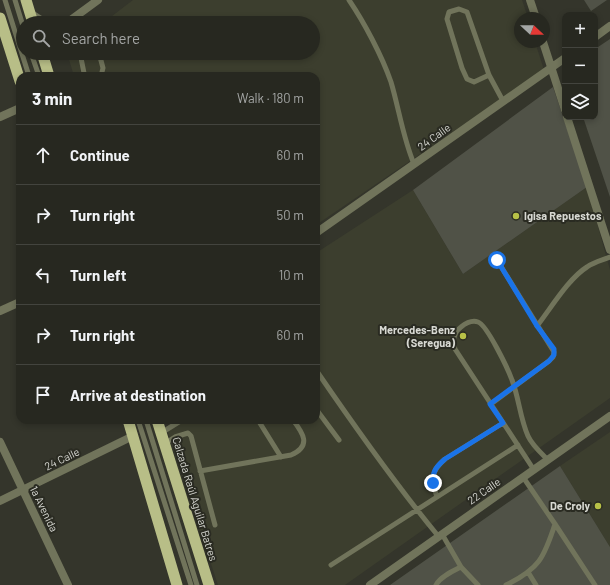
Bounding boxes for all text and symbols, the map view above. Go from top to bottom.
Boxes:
north arrow [514,12,550,48]
map controls [562,12,598,120]
button: + [562,12,598,48]
search box [16,16,320,60]
icon: search [30,27,52,49]
text: Search here [62,29,140,47]
button: − [562,48,598,84]
button: layers [562,84,598,120]
text: 3 min [32,88,72,108]
text: Walk · 180 m [237,90,304,106]
street label: 24 Calle [415,120,453,153]
icon: ahead [32,144,54,166]
text: Continue [70,146,130,164]
text: 60 m [277,147,304,163]
icon: right [32,204,54,226]
text: Turn right [70,206,135,224]
text: 50 m [277,207,304,223]
place label: Igisa Repuestos [524,209,602,222]
marker: Igisa Repuestos [511,211,521,221]
route start [488,251,506,269]
icon: left [32,264,54,286]
text: Turn left [70,266,126,284]
text: 10 m [279,267,304,283]
place label: Mercedes-Benz (Seregua) [379,323,455,349]
icon: right [32,324,54,346]
text: Turn right [70,326,135,344]
text: 60 m [277,327,304,343]
marker: Mercedes-Benz (Seregua) [458,331,468,341]
icon: arrive [32,384,54,406]
text: Arrive at destination [70,386,206,404]
street label: Calzada Raúl Aguilar Batres [170,435,221,562]
street label: 24 Calle [42,444,82,473]
route end [424,474,442,492]
street label: 22 Calle [465,475,503,507]
street label: 1a Avenida [28,484,61,534]
place label: De Croly [550,499,590,512]
marker: De Croly [593,501,603,511]

